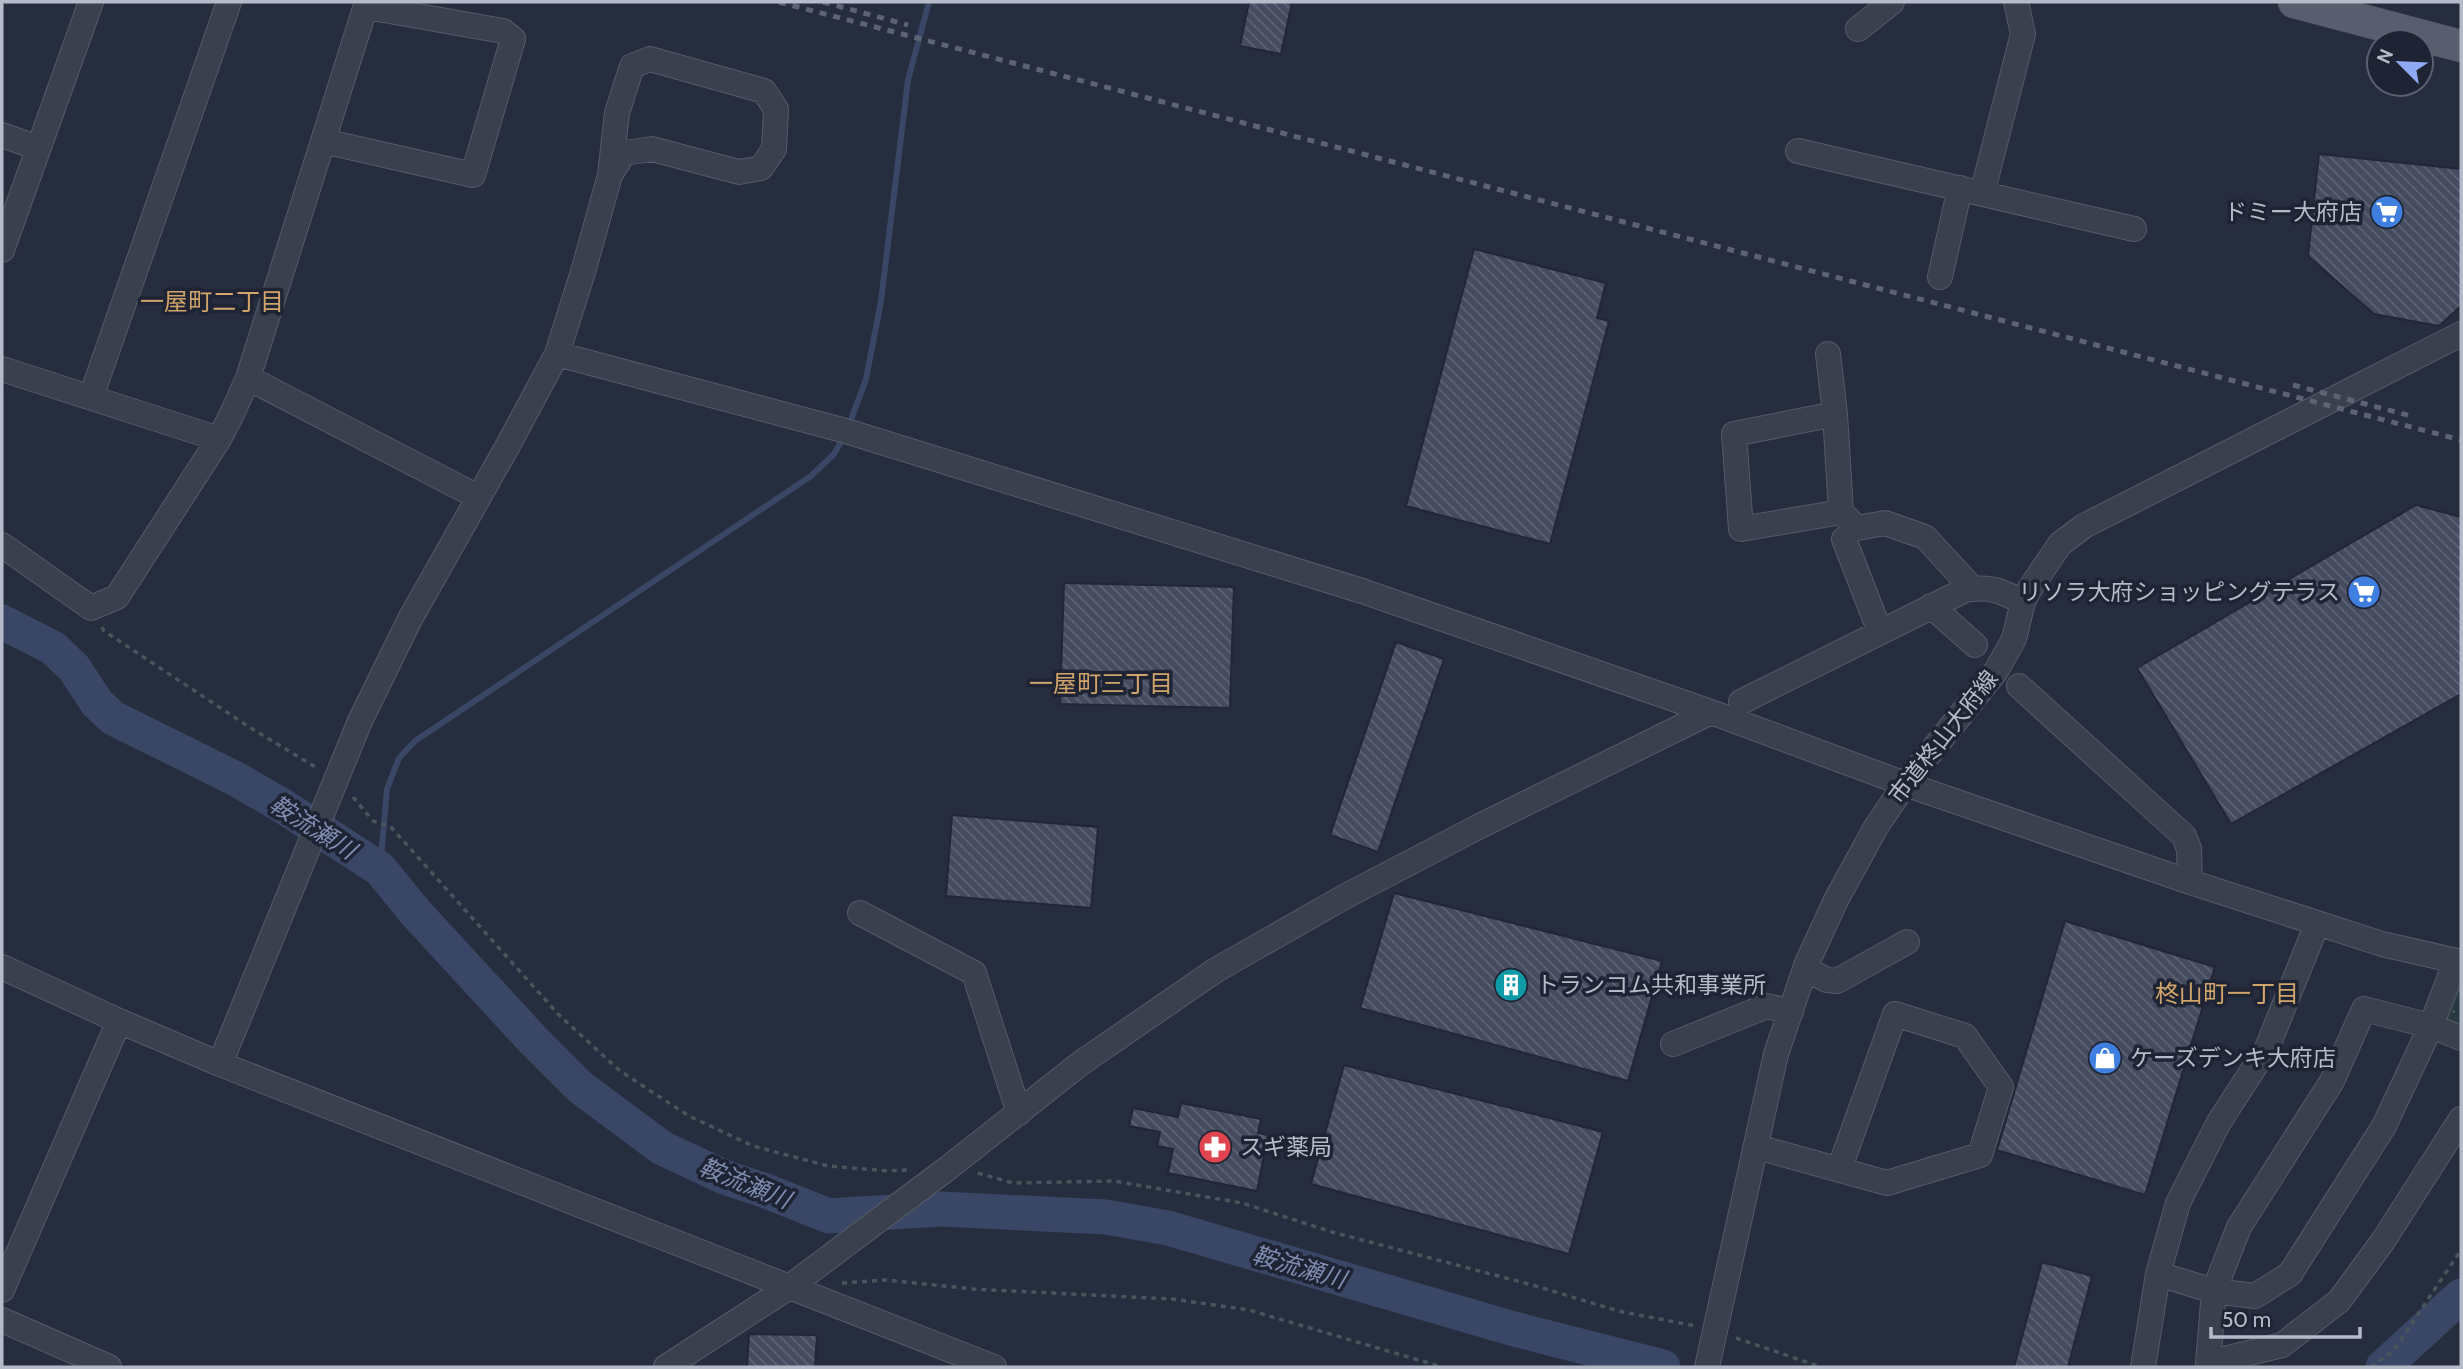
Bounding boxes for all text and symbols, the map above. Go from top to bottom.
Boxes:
north arrow [2365,28,2435,98]
text: N [2372,45,2398,67]
supermarket icon: ドミー大府店 [2368,193,2406,231]
place label: ドミー大府店 [2224,198,2362,226]
district label: 一屋町二丁目 [140,287,284,316]
supermarket icon: リソラ大府ショッピングテラス [2345,573,2383,611]
place label: リソラ大府ショッピングテラス [2018,578,2340,606]
street label: 市道柊山大府線 [1882,665,2004,809]
district label: 一屋町三丁目 [1029,669,1173,698]
water label: 鞍流瀬川 [265,789,364,866]
building icon: トランコム共和事業所 [1492,966,1530,1004]
place label: トランコム共和事業所 [1536,971,1766,999]
district label: 柊山町一丁目 [2155,979,2299,1008]
shop icon: ケーズデンキ大府店 [2086,1039,2124,1077]
place label: ケーズデンキ大府店 [2130,1044,2336,1072]
pharmacy icon: スギ薬局 [1196,1128,1234,1166]
place label: スギ薬局 [1240,1133,1332,1161]
water label: 鞍流瀬川 [695,1152,798,1216]
water label: 鞍流瀬川 [1249,1240,1352,1295]
scale bar [2211,1296,2360,1340]
text: 50 m [2222,1307,2271,1332]

